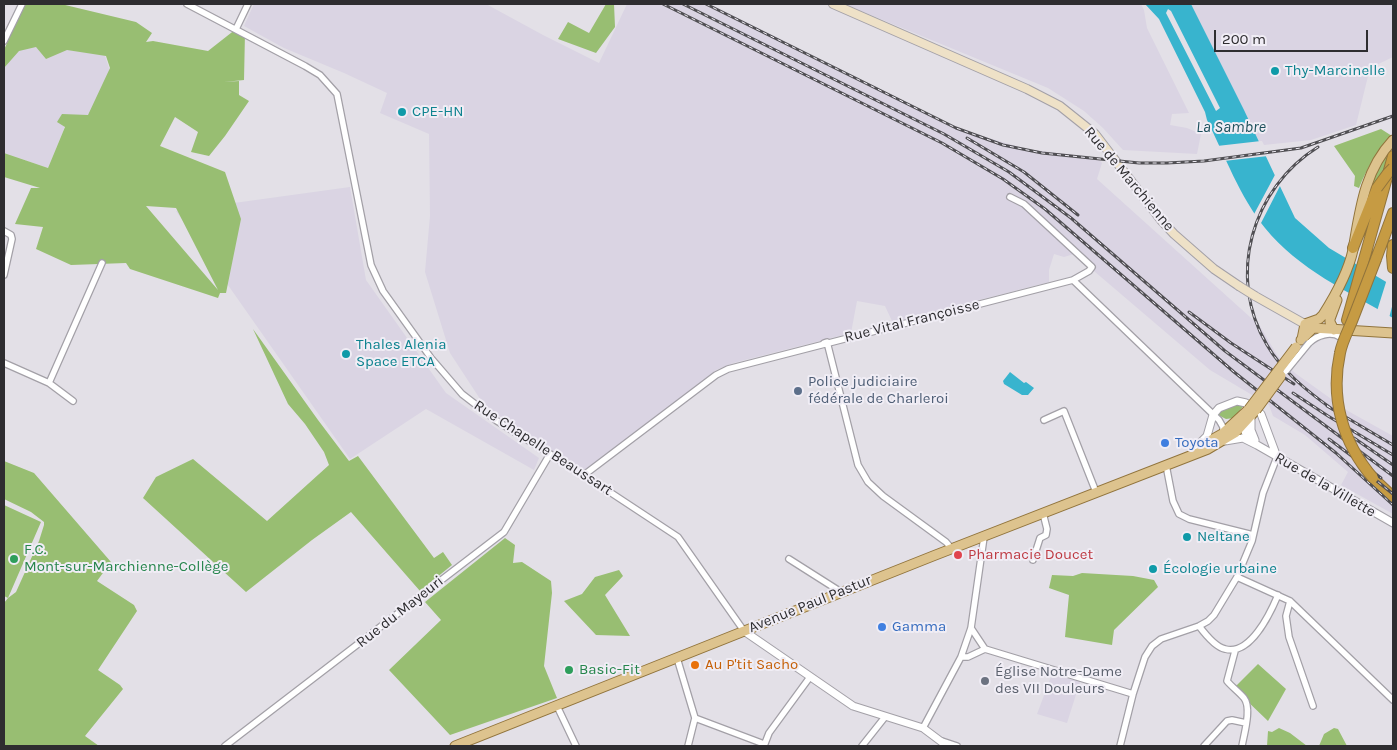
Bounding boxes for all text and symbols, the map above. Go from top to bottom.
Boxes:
scale bar [1217,20,1371,52]
text: 200 m [1222,30,1266,48]
place label: Thy-Marcinelle [1285,62,1385,80]
marker: Thy-Marcinelle [1269,65,1281,77]
place label: CPE-HN [412,103,463,121]
marker: CPE-HN [396,106,408,118]
water label: La Sambre [1196,117,1266,137]
street label: Rue de Marchienne [1080,123,1178,235]
street label: Rue Vital Françoisse [843,296,981,346]
place label: Thales Alenia Space ETCA [356,336,446,371]
marker: Thales Alenia Space ETCA [340,348,352,360]
place label: Police judiciaire fédérale de Charleroi [808,373,949,408]
marker: Police judiciaire fédérale de Charleroi [792,385,804,397]
street label: Rue Chapelle Beaussart [470,396,616,500]
place label: Toyota [1175,434,1219,452]
marker: Toyota [1159,437,1171,449]
street label: Rue de la Villette [1271,449,1379,521]
place label: Neltane [1197,528,1250,546]
marker: Neltane [1181,531,1193,543]
place label: F.C. Mont-sur-Marchienne-Collège [24,541,228,576]
place label: Pharmacie Doucet [968,546,1093,564]
marker: Pharmacie Doucet [952,549,964,561]
marker: F.C. Mont-sur-Marchienne-Collège [8,553,20,565]
place label: Écologie urbaine [1163,560,1277,578]
marker: Écologie urbaine [1147,563,1159,575]
street label: Avenue Paul Pastur [746,571,874,637]
street label: Rue du Mayeuri [353,572,447,652]
place label: Gamma [892,618,946,636]
marker: Gamma [876,621,888,633]
place label: Au P'tit Sacho [705,656,798,674]
marker: Au P'tit Sacho [689,659,701,671]
place label: Basic-Fit [579,661,640,679]
place label: Église Notre-Dame des VII Douleurs [995,663,1122,698]
marker: Basic-Fit [563,664,575,676]
marker: Église Notre-Dame des VII Douleurs [979,675,991,687]

